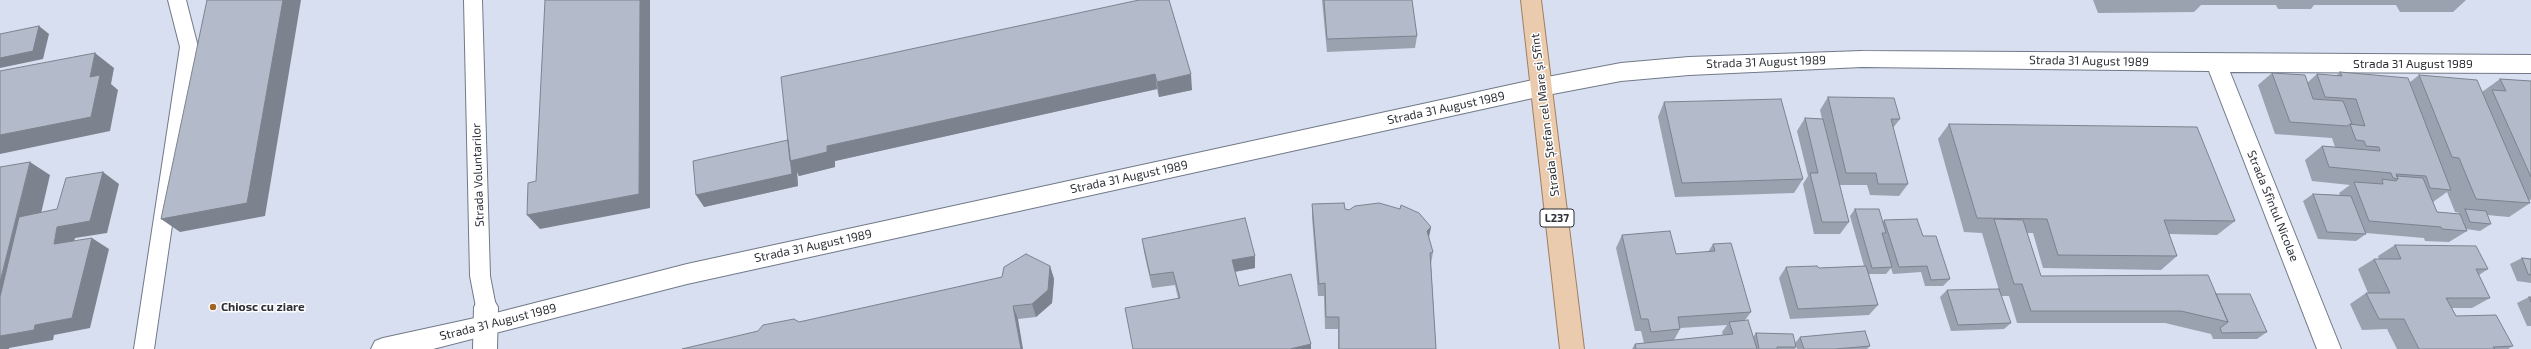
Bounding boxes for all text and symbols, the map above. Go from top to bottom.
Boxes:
street label: Strada Ștefan cel Mare și Sfînt [1528,33,1562,197]
street label: Strada 31 August 1989 [1706,53,1826,71]
street label: Strada 31 August 1989 [2029,53,2149,69]
street label: Strada 31 August 1989 [2353,57,2473,71]
street label: Strada 31 August 1989 [1386,88,1506,128]
street label: Strada Voluntarilor [469,123,487,227]
street label: Strada Sfîntul Nicolae [2244,148,2302,264]
street label: Strada 31 August 1989 [1069,157,1189,197]
road number: L237 [1540,209,1574,227]
street label: Strada 31 August 1989 [753,226,873,266]
place label: Chiosc cu ziare [221,300,305,314]
street label: Strada 31 August 1989 [438,301,558,343]
marker: Chiosc cu ziare [208,302,218,312]

